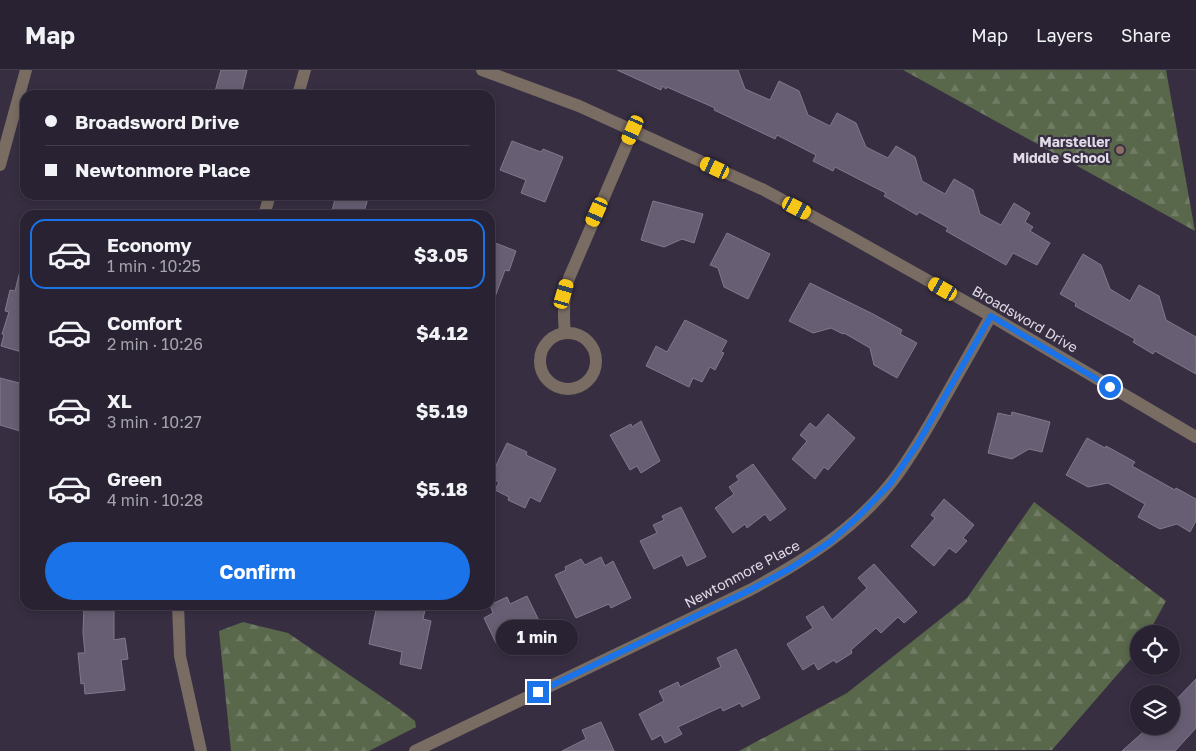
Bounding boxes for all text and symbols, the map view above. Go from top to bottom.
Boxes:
text: Map [25,20,75,49]
text: Map [971,24,1008,46]
text: Layers [1036,24,1093,46]
text: Share [1121,24,1171,46]
text: Broadsword Drive [75,110,239,133]
car [620,113,645,147]
place label: Marsteller Middle School [1013,133,1111,166]
marker: Marsteller Middle School [1114,144,1126,156]
car [698,155,731,181]
text: Newtonmore Place [75,158,250,181]
car [780,194,813,222]
car [584,195,609,229]
icon: car [47,232,92,277]
text: Economy [107,233,192,256]
text: $3.05 [414,243,468,266]
text: 1 min · 10:25 [107,256,201,276]
car [926,275,959,303]
car [552,278,575,310]
street label: Broadsword Drive [970,282,1081,356]
icon: car [47,310,92,355]
text: Comfort [107,311,182,334]
text: $4.12 [416,321,468,344]
text: 2 min · 10:26 [107,334,203,354]
route start [1099,376,1121,398]
icon: car [47,388,92,433]
text: XL [107,389,132,412]
text: $5.19 [416,399,468,422]
text: 3 min · 10:27 [107,412,202,432]
icon: car [47,466,92,511]
text: Green [107,467,162,490]
text: $5.18 [416,477,468,500]
text: 4 min · 10:28 [107,490,203,510]
street label: Newtonmore Place [681,536,802,611]
button: Confirm [45,542,470,600]
callout: 1 min [497,620,579,654]
map controls [1130,625,1180,735]
button: locate [1130,625,1180,675]
text: 1 min [517,627,557,647]
route end [527,681,549,703]
button: layers [1130,685,1180,735]

